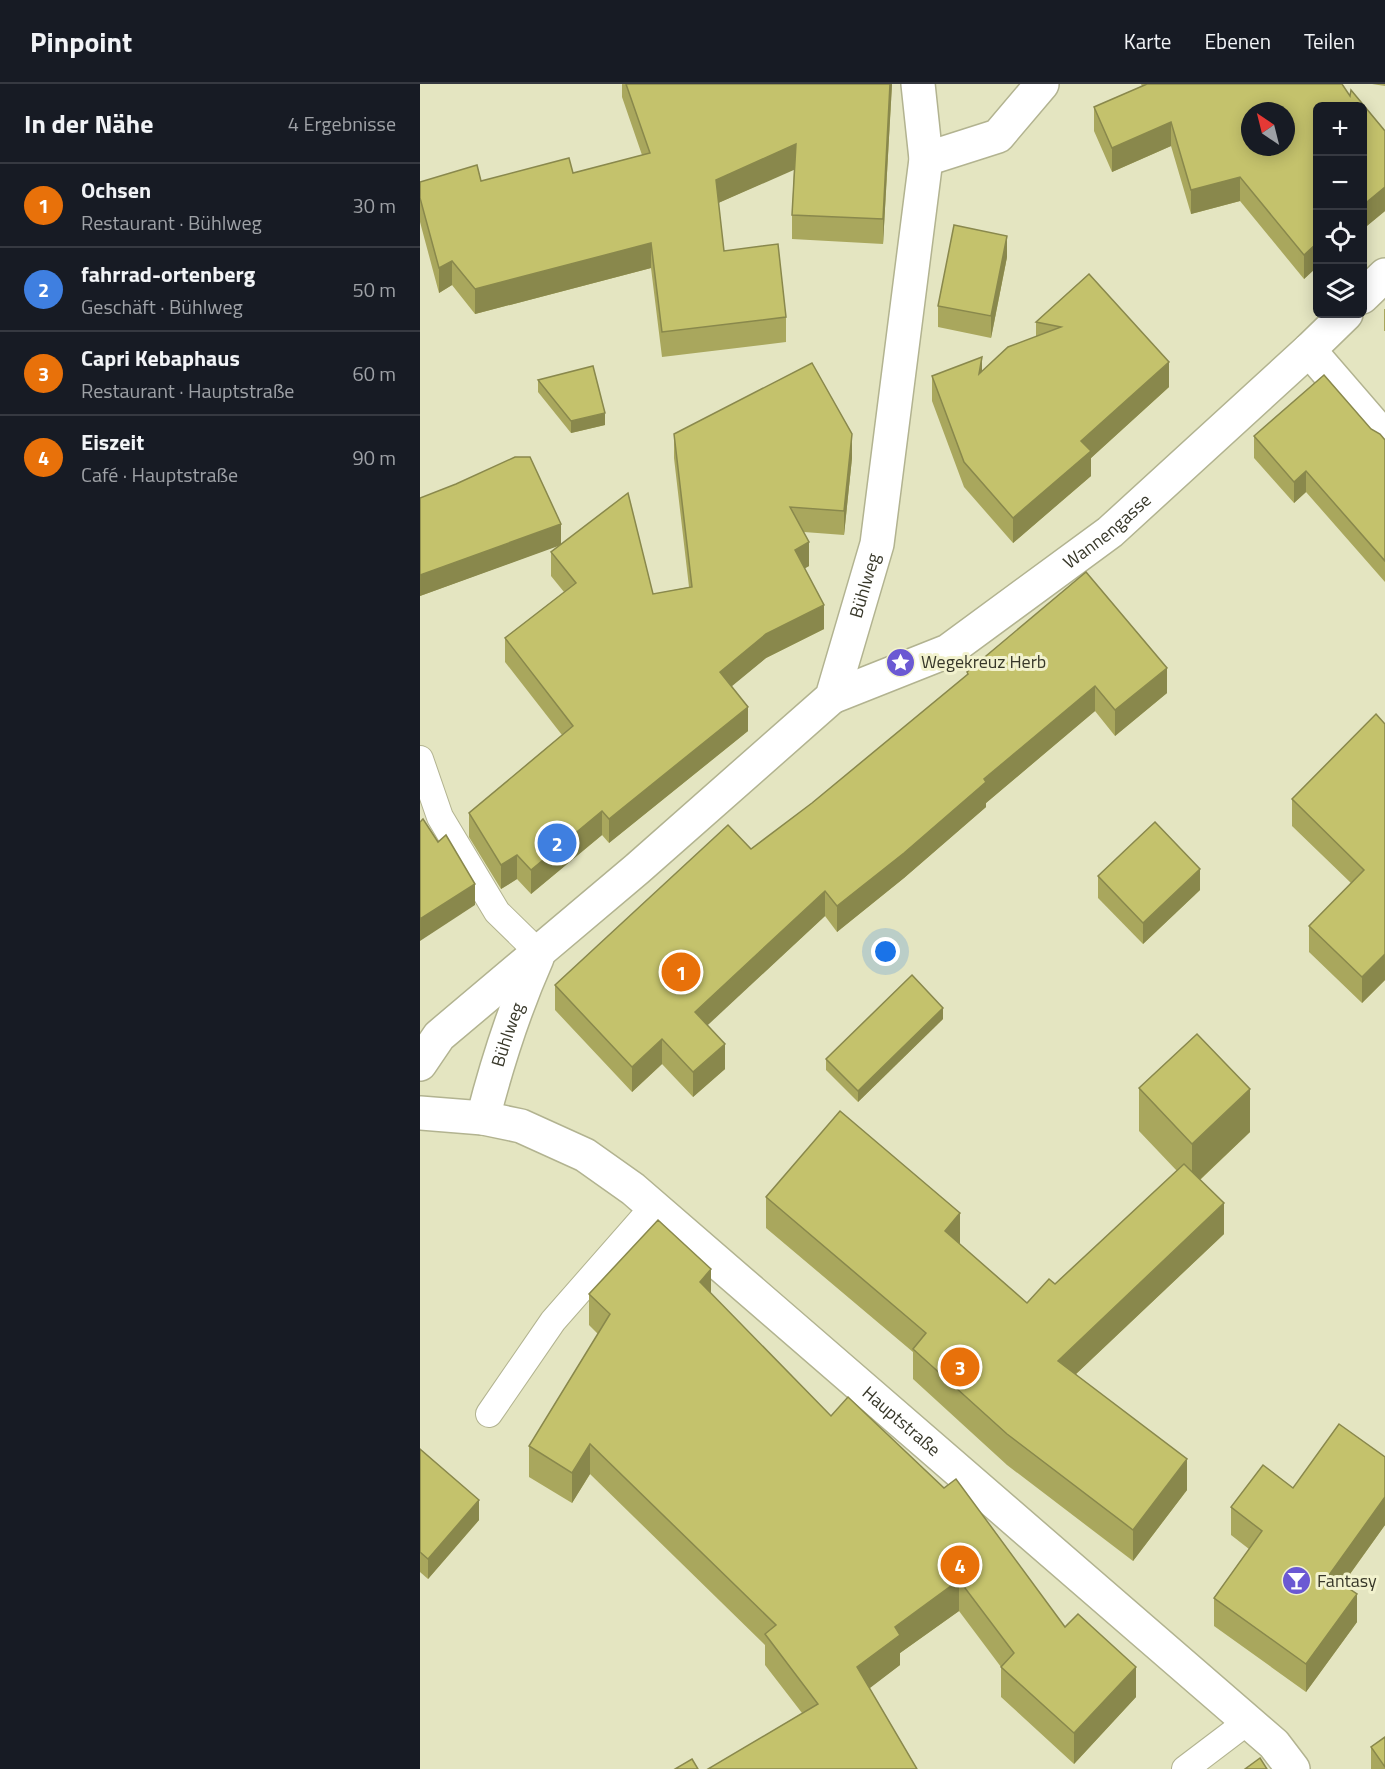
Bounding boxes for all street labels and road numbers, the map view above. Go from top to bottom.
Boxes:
street label: Wannengasse [1057,487,1157,575]
street label: Bühlweg [842,550,887,621]
street label: Bühlweg [484,998,531,1070]
street label: Hauptstraße [857,1379,947,1463]

